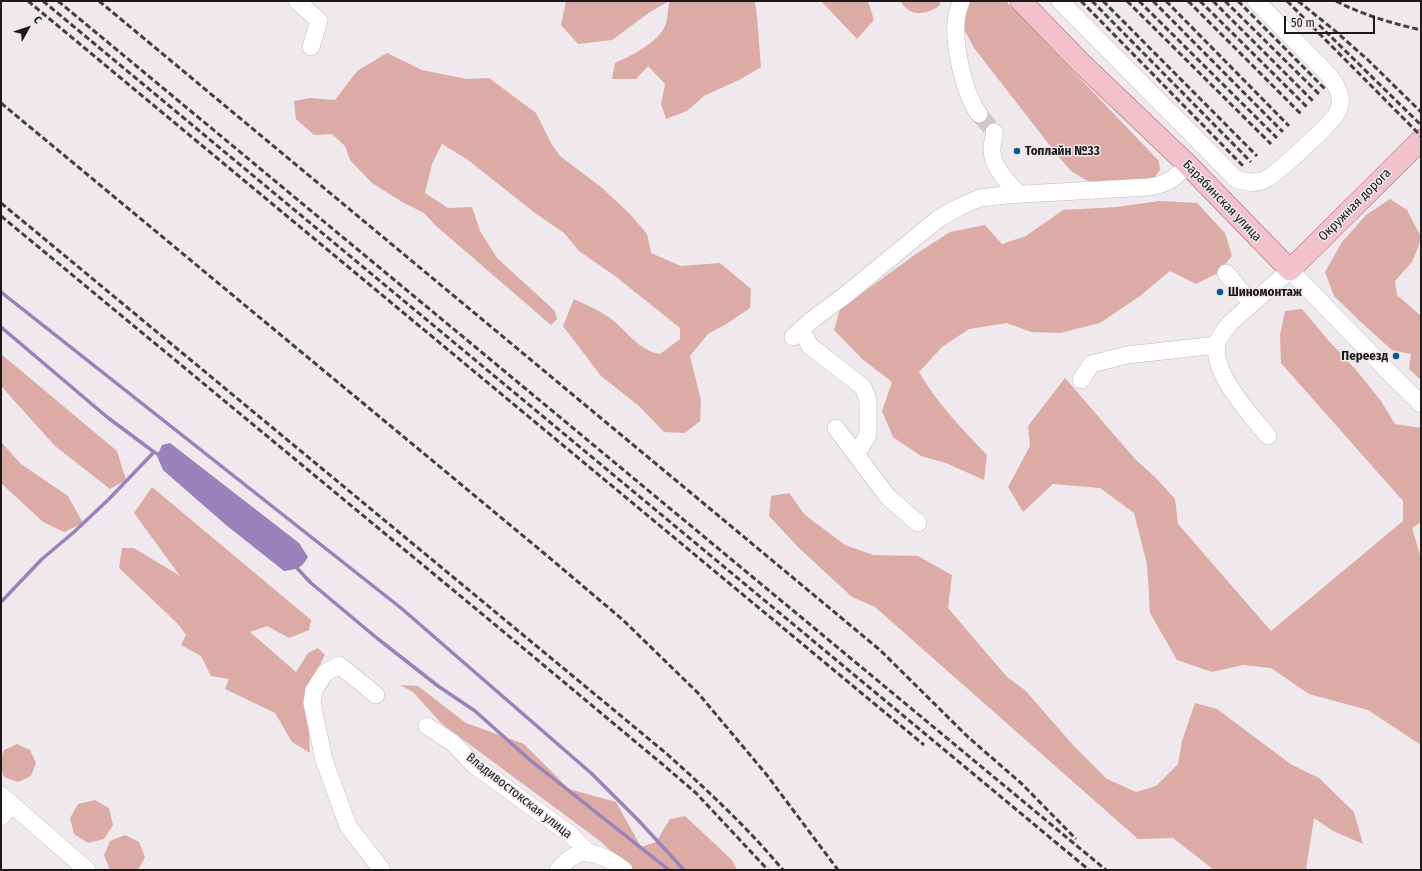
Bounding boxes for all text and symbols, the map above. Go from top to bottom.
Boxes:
north arrow [8,8,48,48]
scale bar [1286,8,1377,34]
text: С [31,14,44,26]
text: 50 m [1291,16,1315,30]
place label: Топлайн №33 [1025,143,1100,159]
marker: Топлайн №33 [1012,146,1022,156]
street label: Барабинская улица [1179,157,1265,245]
street label: Окружная дорога [1316,166,1394,244]
place label: Шиномонтаж [1228,284,1302,300]
marker: Шиномонтаж [1215,287,1225,297]
place label: Переезд [1341,348,1388,364]
marker: Переезд [1391,351,1401,361]
street label: Владивостокская улица [463,750,575,842]

